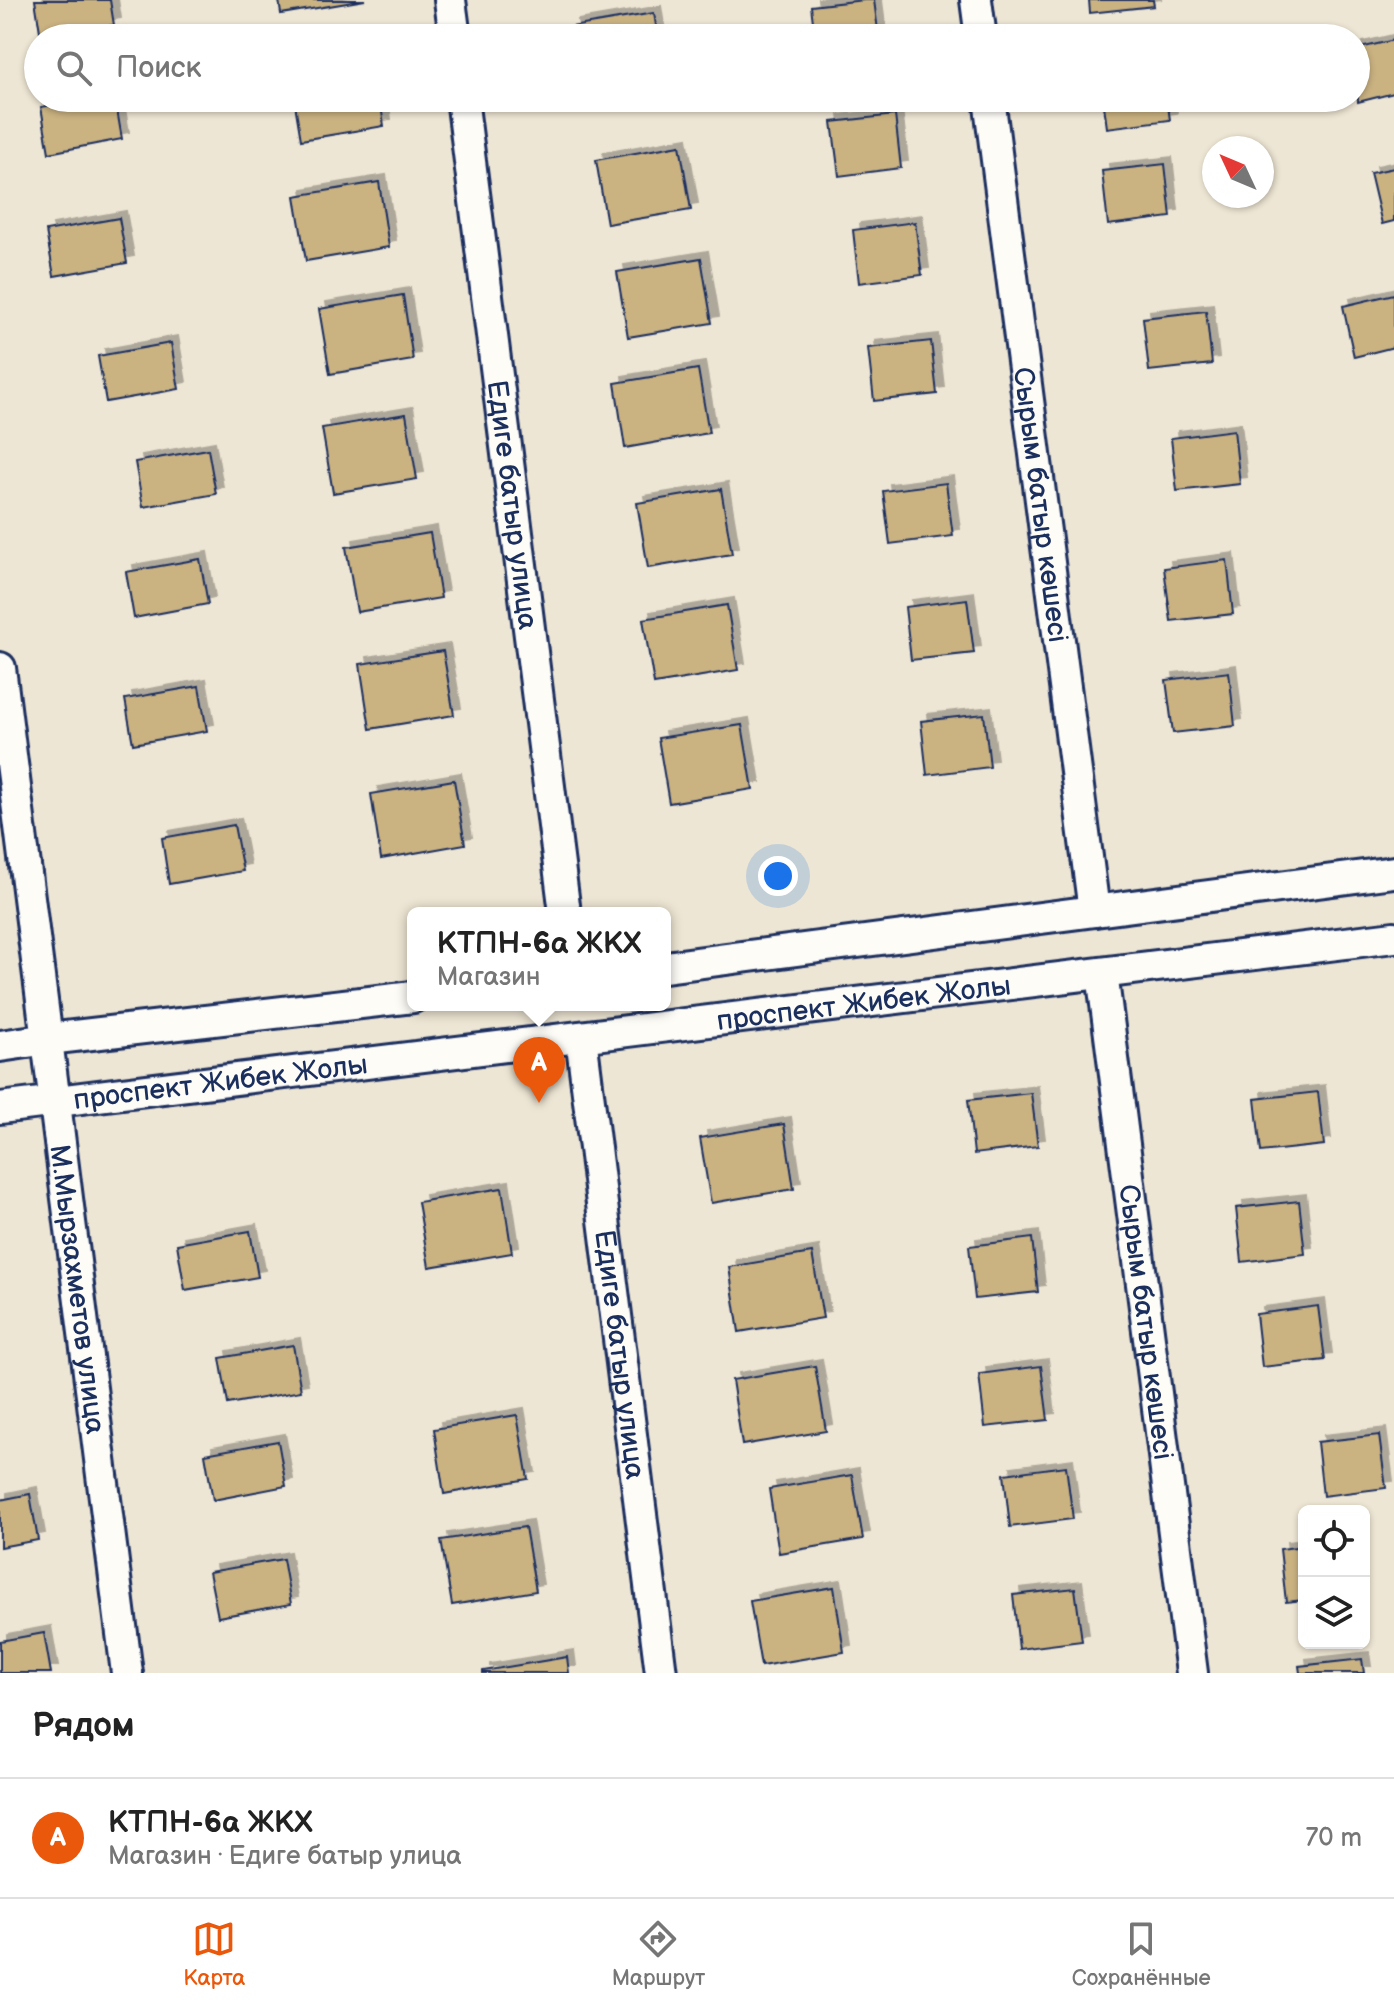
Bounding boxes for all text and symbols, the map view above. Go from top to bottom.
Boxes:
search box [24,24,1370,112]
icon: search [52,46,96,90]
text: Поиск [116,50,202,86]
north arrow [1202,136,1274,208]
street label: Сырым батыр көшесі [1006,365,1074,644]
street label: Едиге батыр улица [480,378,544,632]
your location [758,856,798,896]
popup [407,907,671,1011]
text: КТПН-6а ЖКХ [437,926,641,962]
text: Магазин [437,962,541,993]
street label: проспект Жибек Жолы [715,969,1013,1038]
pin: A [513,1037,565,1103]
street label: проспект Жибек Жолы [72,1048,370,1117]
street label: М.Мырзахметов улица [42,1143,112,1436]
street label: Сырым батыр көшесі [1111,1183,1179,1462]
street label: Едиге батыр улица [587,1228,652,1482]
map controls [1298,1505,1370,1649]
button: locate [1298,1505,1370,1577]
button: layers [1298,1577,1370,1649]
text: Рядом [32,1705,134,1746]
text: КТПН-6а ЖКХ [108,1805,312,1841]
text: A [50,1823,66,1854]
text: 70 m [1305,1823,1362,1854]
text: Магазин · Едиге батыр улица [108,1841,462,1872]
tab: Карта [183,1917,245,1992]
tab: Маршрут [612,1917,705,1992]
tab: Сохранённые [1072,1917,1211,1992]

